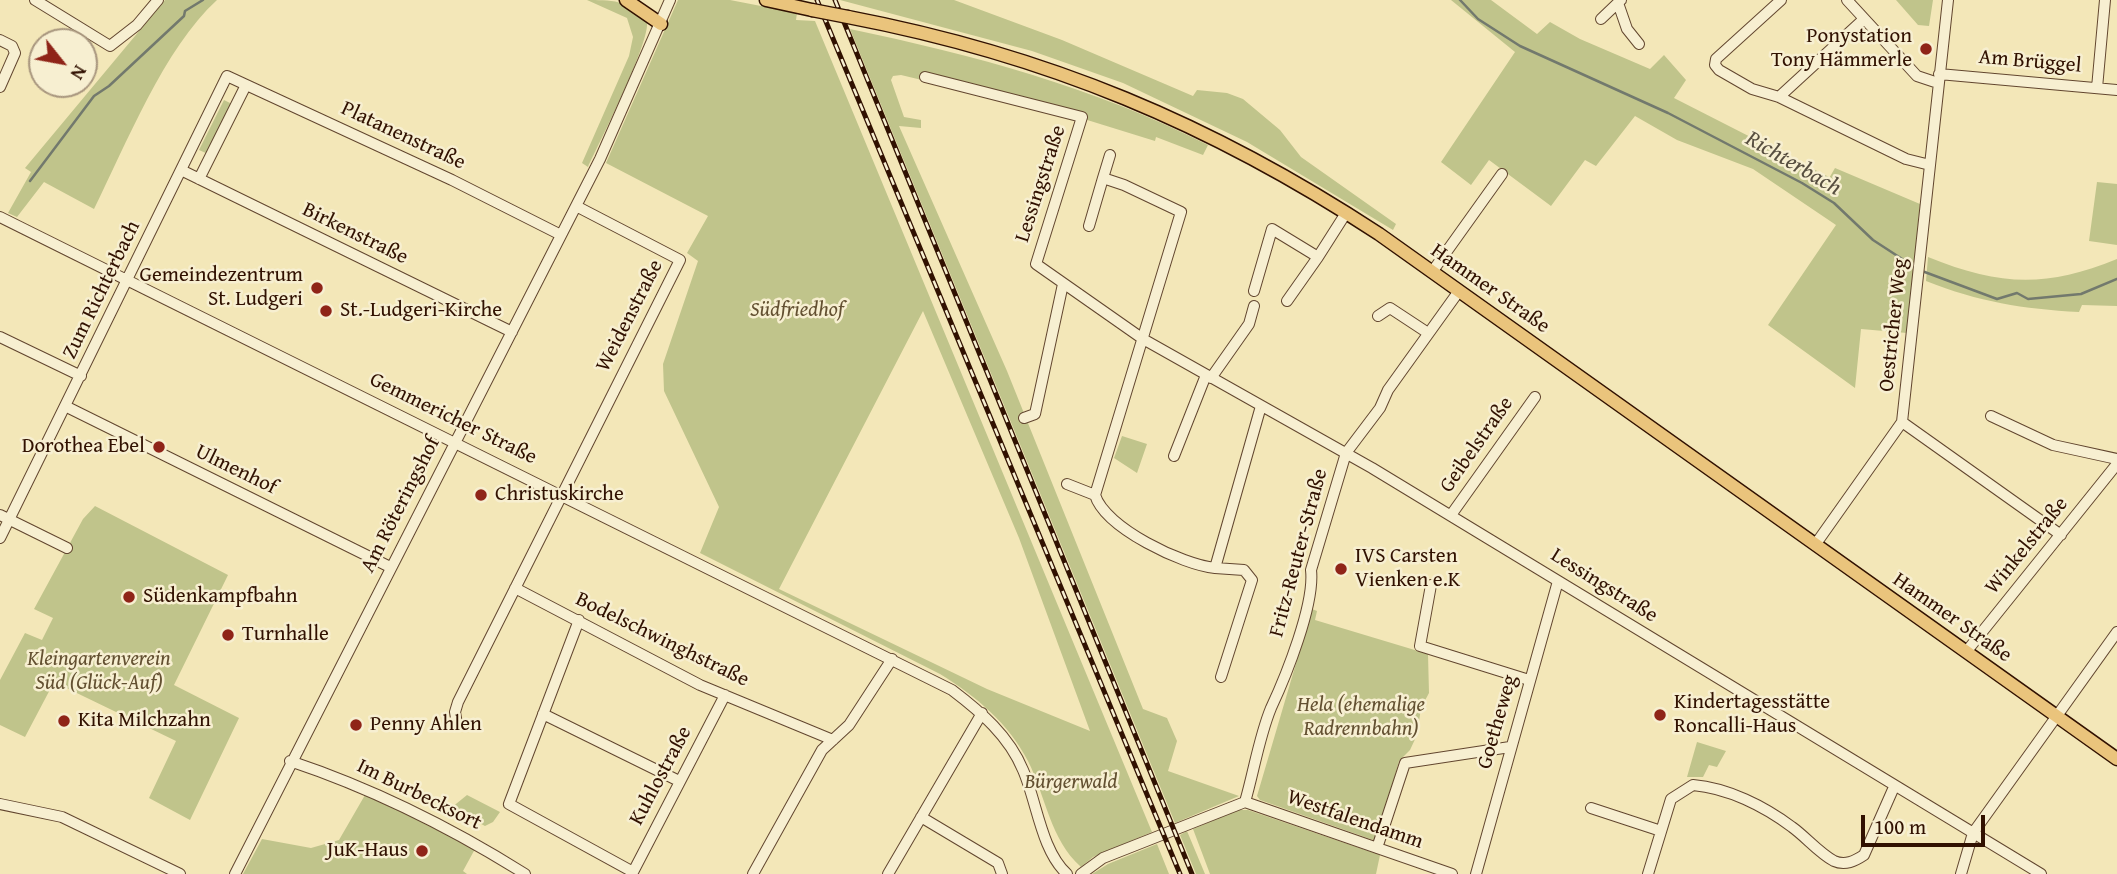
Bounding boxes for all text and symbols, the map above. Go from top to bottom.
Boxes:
place label: Ponystation Tony Hämmerle [1771,24,1912,74]
north arrow [28,28,98,98]
marker: Ponystation Tony Hämmerle [1918,41,1934,57]
street label: Am Brüggel [1978,45,2082,79]
text: N [64,60,95,85]
street label: Platanenstraße [337,96,469,176]
street label: Lessingstraße [1010,122,1072,246]
water label: Richterbach [1740,126,1846,202]
street label: Birkenstraße [298,198,412,270]
street label: Zum Richterbach [58,217,146,363]
street label: Hammer Straße [1426,239,1554,339]
street label: Weidenstraße [591,256,669,376]
street label: Oestricher Weg [1874,257,1914,393]
place label: Gemeindezentrum St. Ludgeri [140,263,303,313]
marker: Gemeindezentrum St. Ludgeri [309,280,325,296]
place label: St.-Ludgeri-Kirche [340,298,502,324]
park label: Südfriedhof [750,298,844,324]
marker: St.-Ludgeri-Kirche [318,303,334,319]
street label: Gemmericher Straße [365,368,541,470]
street label: Geibelstraße [1435,392,1519,498]
street label: Am Röteringshof [356,433,446,577]
place label: Dorothea Ebel [22,434,145,460]
marker: Dorothea Ebel [151,439,167,455]
street label: Ulmenhof [191,439,281,501]
street label: Fritz-Reuter-Straße [1264,466,1334,640]
place label: Christuskirche [495,482,624,508]
marker: Christuskirche [473,487,489,503]
street label: Winkelstraße [1980,492,2074,600]
street label: Lessingstraße [1546,543,1662,629]
place label: IVS Carsten Vienken e.K [1355,544,1460,594]
marker: IVS Carsten Vienken e.K [1333,561,1349,577]
street label: Hammer Straße [1888,568,2016,668]
place label: Südenkampfbahn [143,584,298,610]
street label: Bodelschwinghstraße [571,587,753,693]
marker: Südenkampfbahn [121,589,137,605]
place label: Turnhalle [242,622,329,648]
marker: Turnhalle [220,627,236,643]
park label: Kleingartenverein Süd (Glück-Auf) [27,647,171,697]
street label: Goetheweg [1473,672,1523,772]
place label: Kindertagesstätte Roncalli-Haus [1674,690,1830,740]
park label: Hela (ehemalige Radrennbahn) [1297,693,1425,743]
marker: Kindertagesstätte Roncalli-Haus [1652,707,1668,723]
place label: Kita Milchzahn [78,708,211,734]
place label: Penny Ahlen [370,712,482,738]
marker: Kita Milchzahn [56,713,72,729]
marker: Penny Ahlen [348,717,364,733]
street label: Kuhlostraße [624,722,698,830]
street label: Im Burbecksort [353,754,485,836]
park label: Bürgerwald [1024,770,1118,796]
street label: Westfalendamm [1284,785,1426,855]
scale bar [1865,800,1989,844]
text: 100 m [1874,811,1926,842]
place label: JuK-Haus [327,838,408,864]
marker: JuK-Haus [414,843,430,859]

